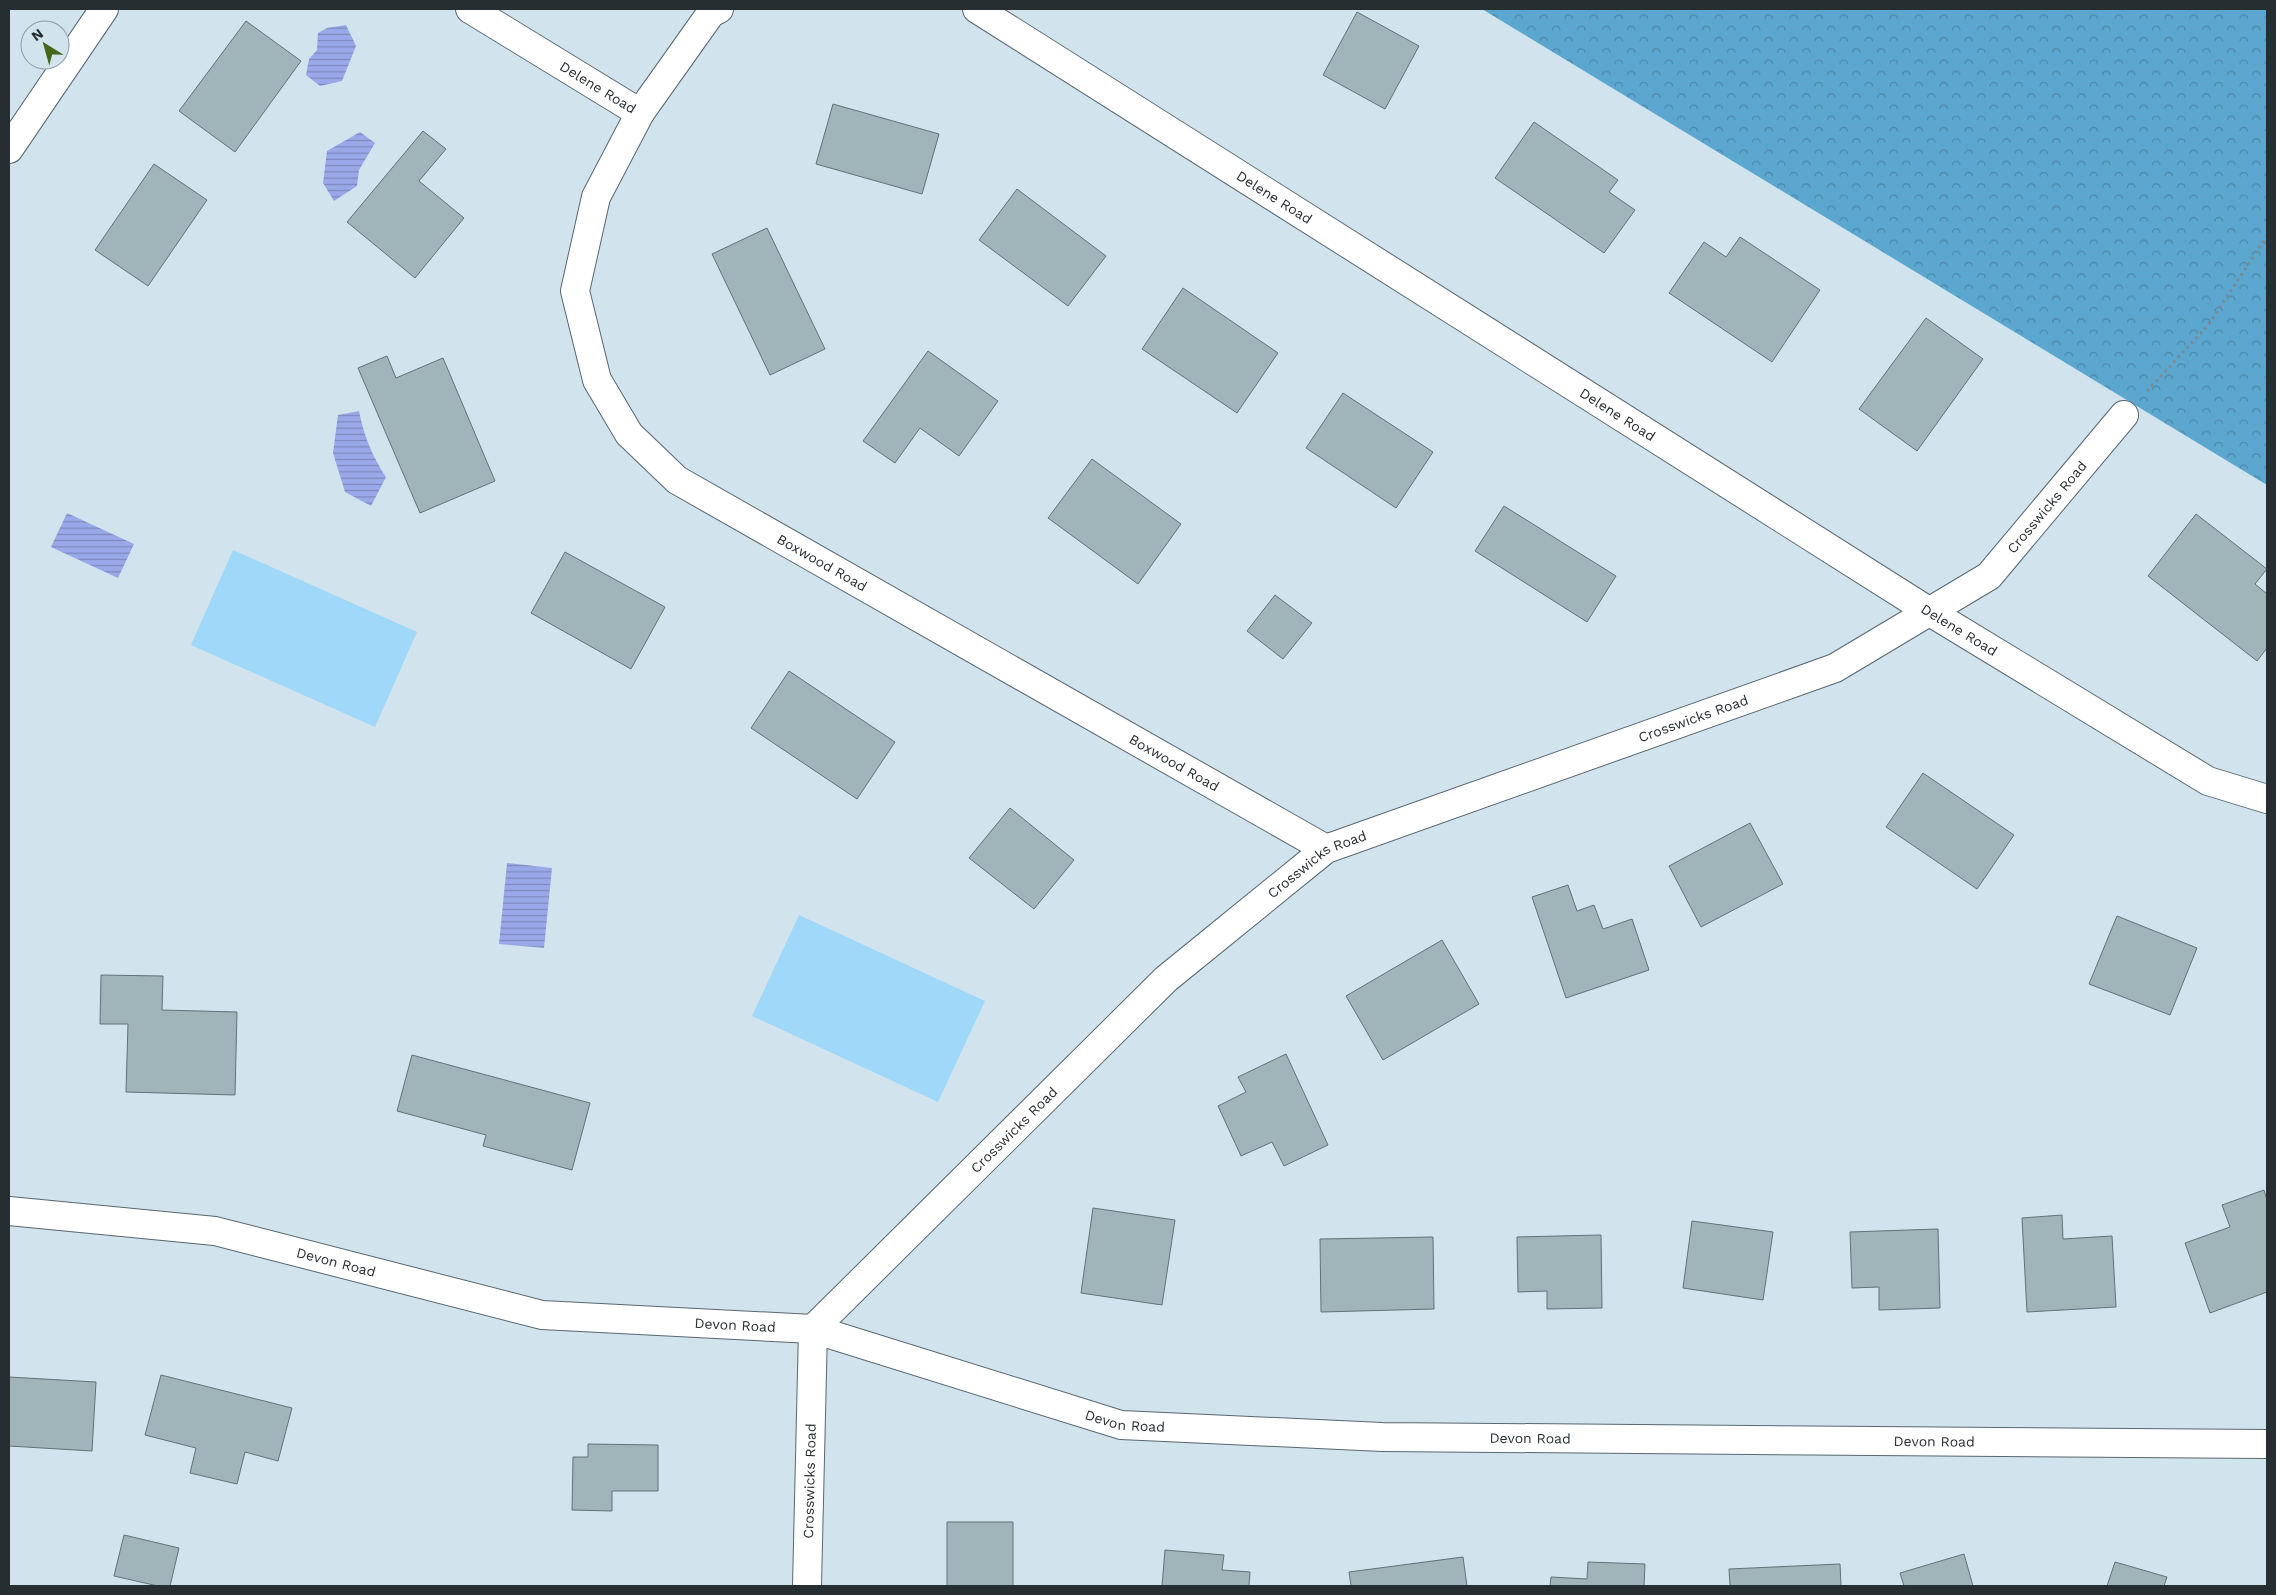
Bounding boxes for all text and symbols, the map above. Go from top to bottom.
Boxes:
north arrow [20,20,70,70]
text: N [28,25,46,44]
street label: Delene Road [557,58,639,117]
street label: Delene Road [1234,167,1315,227]
street label: Delene Road [1577,384,1658,444]
street label: Crosswicks Road [2004,458,2090,556]
street label: Boxwood Road [774,531,870,594]
street label: Delene Road [1918,600,2000,659]
street label: Crosswicks Road [1636,692,1750,745]
street label: Boxwood Road [1126,731,1222,795]
street label: Crosswicks Road [1264,827,1369,901]
street label: Crosswicks Road [967,1084,1061,1176]
street label: Devon Road [295,1244,377,1280]
street label: Devon Road [694,1315,776,1335]
street label: Devon Road [1083,1406,1165,1435]
street label: Crosswicks Road [800,1423,819,1539]
street label: Devon Road [1489,1430,1571,1446]
street label: Devon Road [1893,1433,1975,1450]

